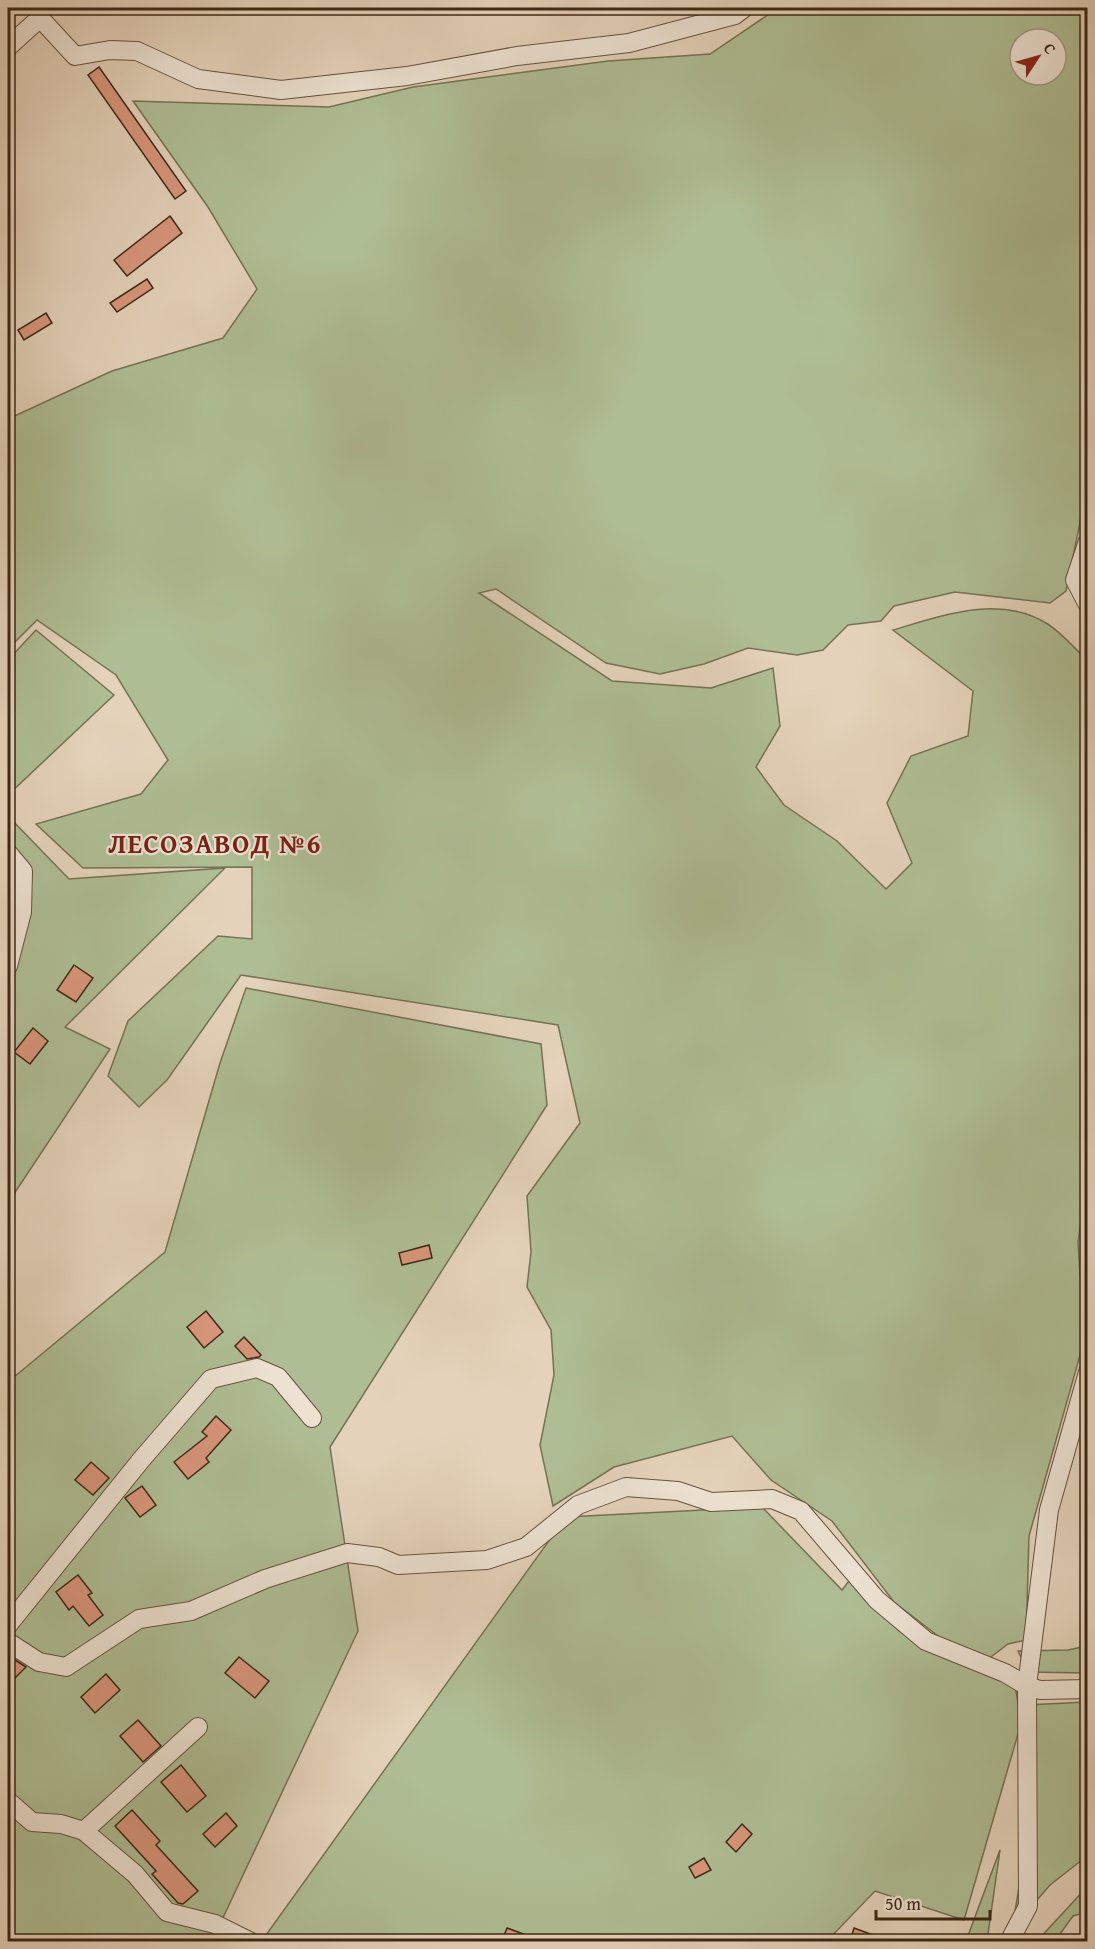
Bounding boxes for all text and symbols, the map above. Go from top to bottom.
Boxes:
north arrow [1008,27,1068,87]
text: С [1038,37,1063,59]
district label: ЛЕСОЗАВОД №6 [108,823,322,863]
scale bar [876,1883,990,1921]
text: 50 m [885,1890,921,1917]

